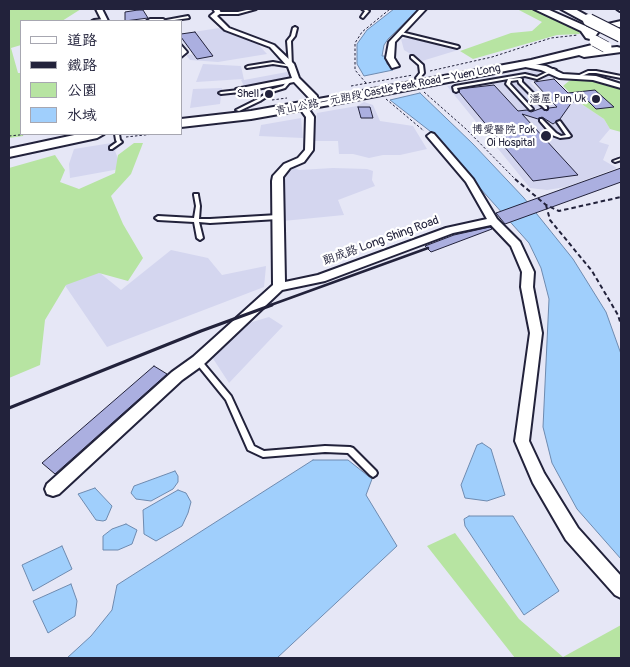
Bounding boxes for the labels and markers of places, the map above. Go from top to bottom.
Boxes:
place label: Shell [237,87,259,101]
marker: Shell [263,88,275,100]
place label: 潘屋 Pun Uk [530,92,586,106]
marker: 潘屋 Pun Uk [590,93,602,105]
place label: 博愛醫院 Pok Oi Hospital [472,123,535,149]
marker: 博愛醫院 Pok Oi Hospital [539,129,553,143]

